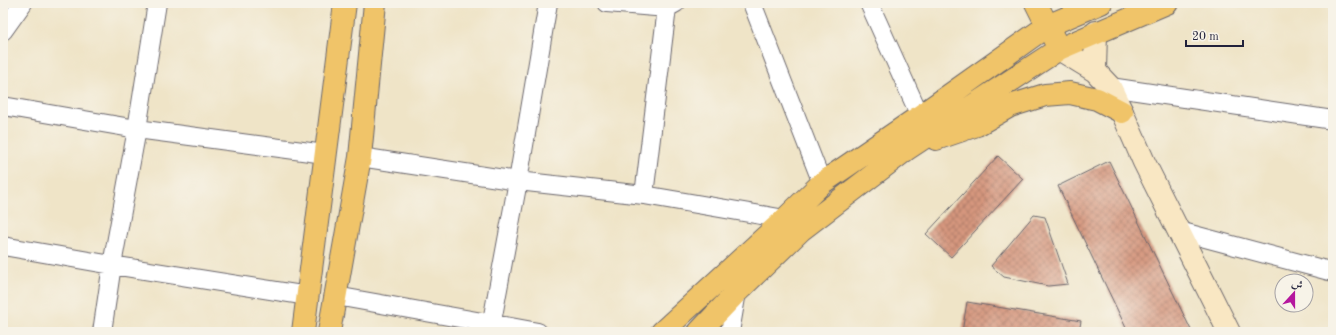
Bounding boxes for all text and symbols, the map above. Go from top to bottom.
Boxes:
scale bar [1186,22,1243,48]
text: 20 m [1192,31,1219,43]
north arrow [1274,273,1314,313]
text: ش [1290,278,1304,292]

